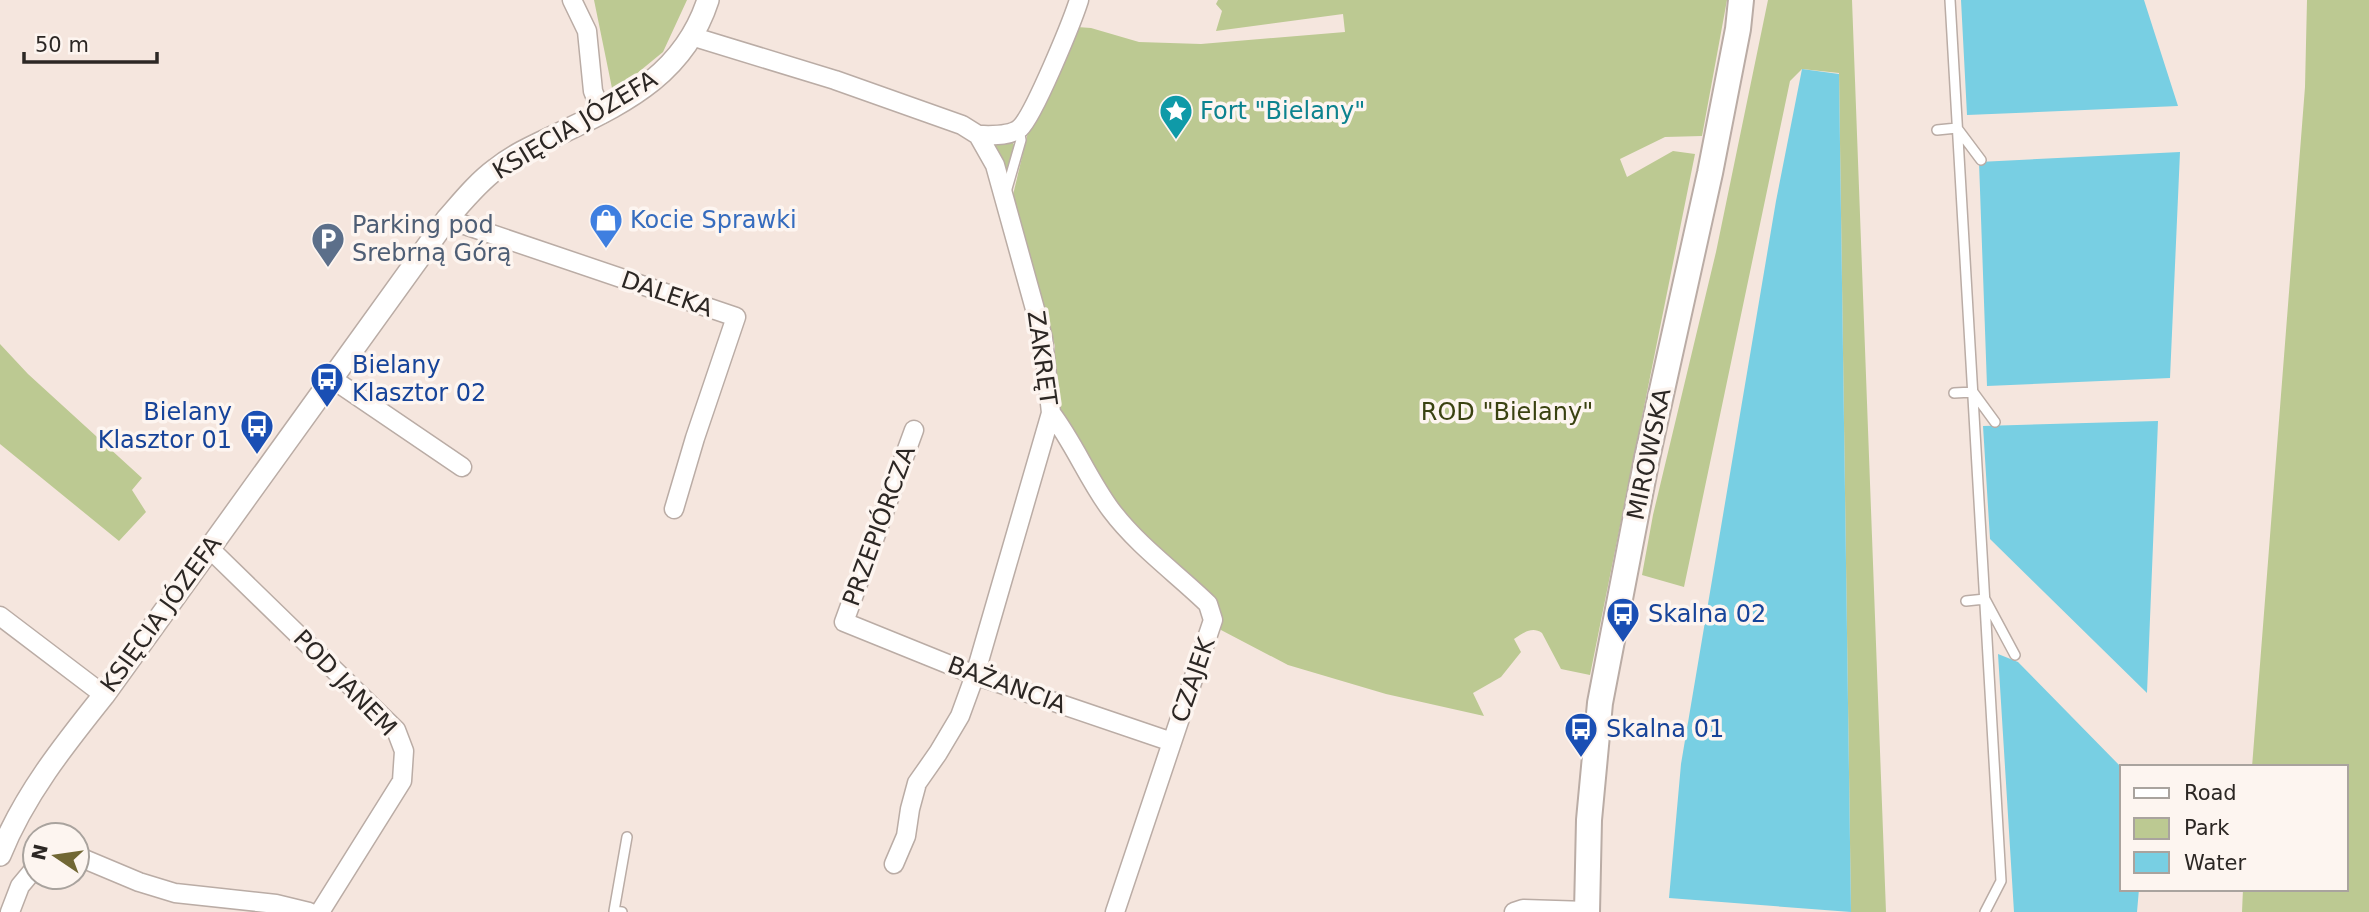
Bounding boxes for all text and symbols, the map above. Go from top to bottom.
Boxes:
scale bar [24,21,158,65]
text: 50 m [35,33,89,57]
street label: KSIĘCIA JÓZEFA [487,63,663,185]
place icon: Fort "Bielany" [1157,92,1195,141]
place label: Fort "Bielany" [1200,97,1365,125]
shop icon: Kocie Sprawki [587,201,625,250]
place label: Kocie Sprawki [630,206,797,234]
place label: Parking pod Srebrną Górą [352,211,511,267]
parking icon: Parking pod Srebrną Górą [309,220,347,269]
street label: DALEKA [618,265,717,323]
street label: ZAKRĘT [1022,309,1063,407]
place label: Bielany Klasztor 02 [352,351,486,407]
bus stop icon: Bielany Klasztor 02 [308,360,346,409]
street label: MIROWSKA [1621,385,1677,522]
place label: Bielany Klasztor 01 [98,398,232,454]
park label: ROD "Bielany" [1421,398,1593,426]
bus stop icon: Bielany Klasztor 01 [238,407,276,456]
street label: PRZEPIÓRCZA [835,441,921,610]
street label: KSIĘCIA JÓZEFA [93,529,228,698]
bus stop icon: Skalna 02 [1604,595,1642,644]
place label: Skalna 02 [1648,600,1766,628]
street label: POD JANEM [288,624,402,742]
street label: CZAJEK [1166,633,1221,726]
street label: BAŻANCIA [944,650,1071,720]
bus stop icon: Skalna 01 [1562,710,1600,759]
place label: Skalna 01 [1606,715,1724,743]
legend [2120,765,2348,891]
text: Road [2184,781,2237,805]
text: Park [2184,816,2230,840]
north arrow [21,821,91,891]
text: N [27,842,52,862]
text: Water [2184,851,2246,875]

